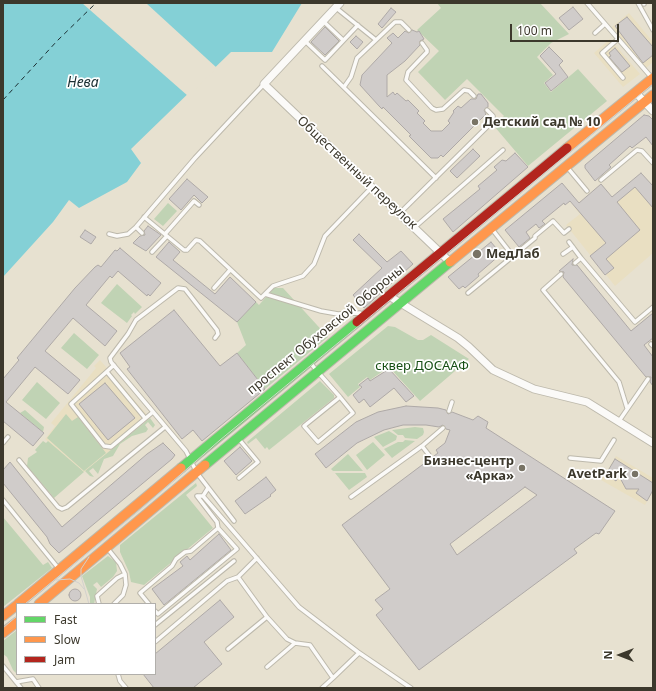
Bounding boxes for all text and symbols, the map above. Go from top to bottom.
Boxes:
scale bar [512,16,621,42]
text: 100 m [517,22,552,39]
water label: Нева [67,75,99,91]
street label: Общественный переулок [294,113,420,233]
place label: Детский сад № 10 [483,114,601,130]
marker: Детский сад № 10 [470,117,480,127]
place label: МедЛаб [486,246,540,262]
marker: МедЛаб [471,248,483,260]
street label: проспект Обуховской Обороны [244,262,408,398]
park label: сквер ДОСААФ [375,358,469,374]
place label: Бизнес-центр «Арка» [424,453,514,484]
marker: Бизнес-центр «Арка» [517,463,527,473]
place label: AvetPark [567,466,627,482]
marker: AvetPark [630,469,640,479]
legend [16,603,156,675]
text: Fast [54,611,77,628]
text: Slow [54,631,80,648]
north arrow [600,635,640,675]
text: Jam [54,651,75,668]
text: N [600,651,615,659]

